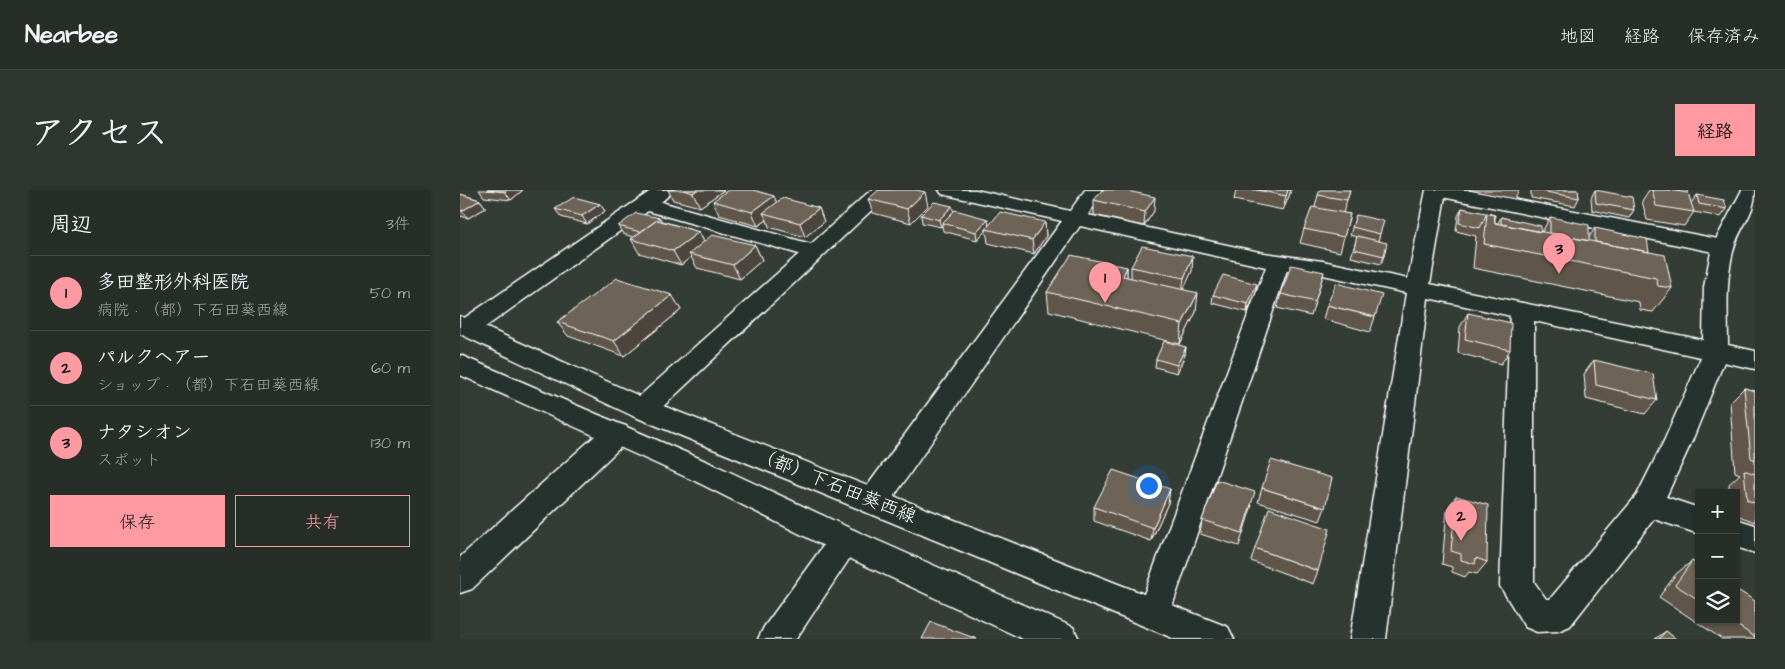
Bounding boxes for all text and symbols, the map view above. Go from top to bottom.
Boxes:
text: Nearbee [25,18,118,52]
text: 地図 [1560,24,1596,49]
text: 経路 [1624,24,1660,49]
text: 保存済み [1688,24,1760,49]
button: 経路 [1675,104,1755,156]
text: アクセス [30,109,168,158]
text: 周辺 [50,210,92,239]
text: 3件 [386,213,410,235]
pin: 3 [1543,233,1575,274]
pin: 1 [1089,262,1121,303]
text: 多田整形外科医院 [97,269,249,296]
text: 1 [65,282,67,304]
text: 50 m [370,282,410,304]
text: 病院 · （都）下石田葵西線 [97,299,288,321]
text: パルクヘアー [97,344,210,371]
text: 2 [61,357,71,379]
text: 60 m [371,357,410,379]
text: ショップ · （都）下石田葵西線 [97,374,319,396]
text: ナタシオン [97,419,192,446]
text: 3 [62,432,70,454]
text: 130 m [371,432,410,454]
street label: （都）下石田葵西線 [752,441,920,531]
text: スポット [97,449,161,471]
your location [1136,473,1162,499]
map controls [1695,489,1740,624]
button: + [1695,489,1740,534]
button: 保存 [50,495,225,547]
button: 共有 [235,495,410,547]
pin: 2 [1445,500,1477,541]
button: − [1695,534,1740,579]
button: layers [1695,579,1740,624]

